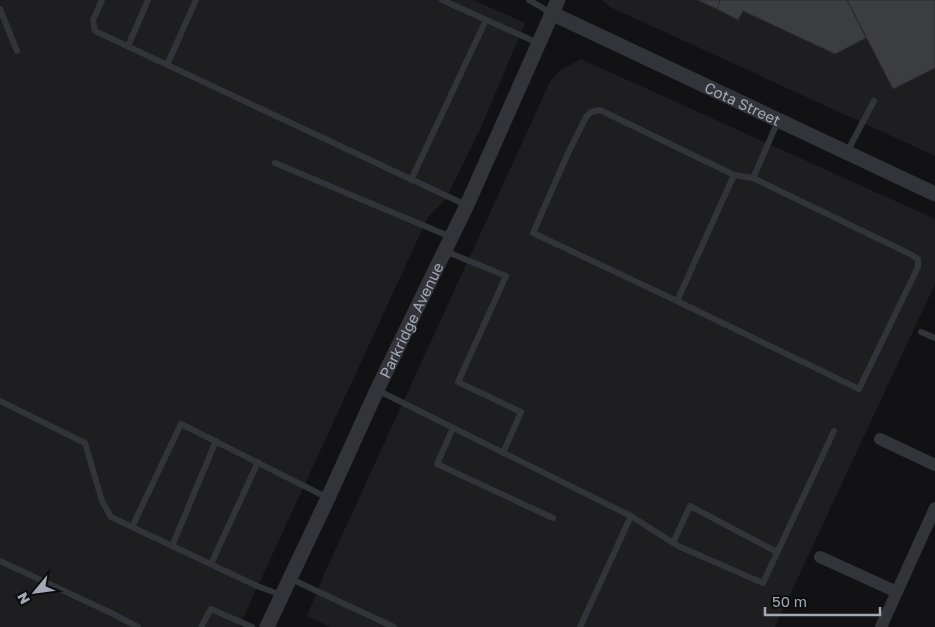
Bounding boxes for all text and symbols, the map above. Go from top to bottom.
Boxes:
street label: Cota Street [702,78,784,129]
street label: Parkridge Avenue [375,259,447,381]
north arrow [10,567,60,617]
scale bar [765,584,880,616]
text: N [13,590,33,607]
text: 50 m [772,592,807,610]

